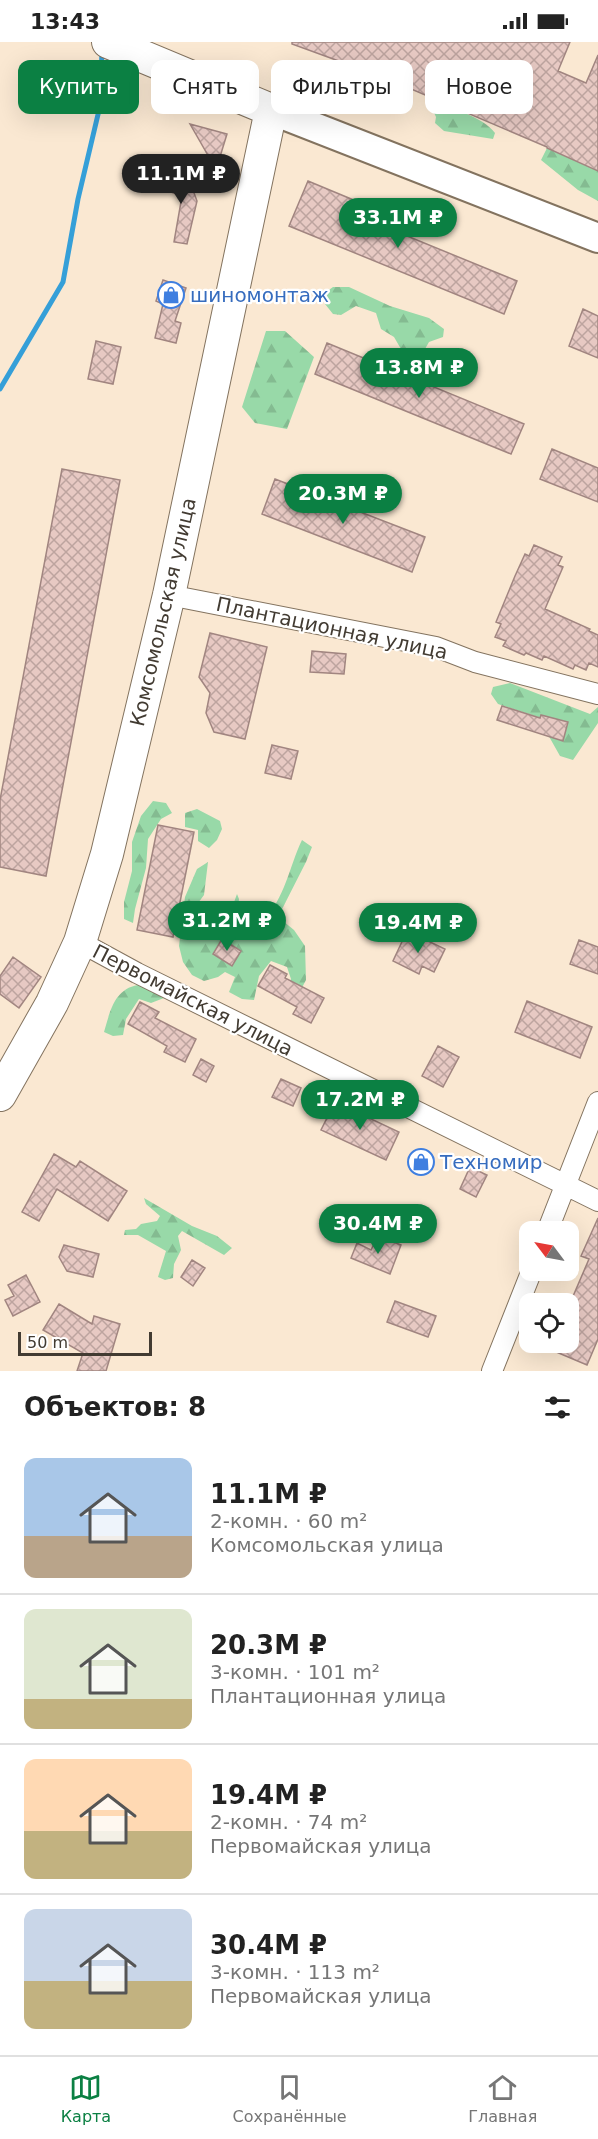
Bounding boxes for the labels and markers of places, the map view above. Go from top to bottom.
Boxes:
pin: 11.1M ₽ [126,154,236,205]
pin: 33.1M ₽ [343,198,453,249]
shop icon: шиномонтаж [156,280,186,310]
place label: шиномонтаж [190,283,329,307]
pin: 13.8M ₽ [364,348,474,399]
pin: 20.3M ₽ [288,474,398,525]
pin: 31.2M ₽ [172,901,282,952]
pin: 19.4M ₽ [363,903,473,954]
pin: 17.2M ₽ [305,1080,415,1131]
shop icon: Техномир [406,1147,436,1177]
place label: Техномир [439,1150,542,1174]
pin: 30.4M ₽ [323,1204,433,1255]

